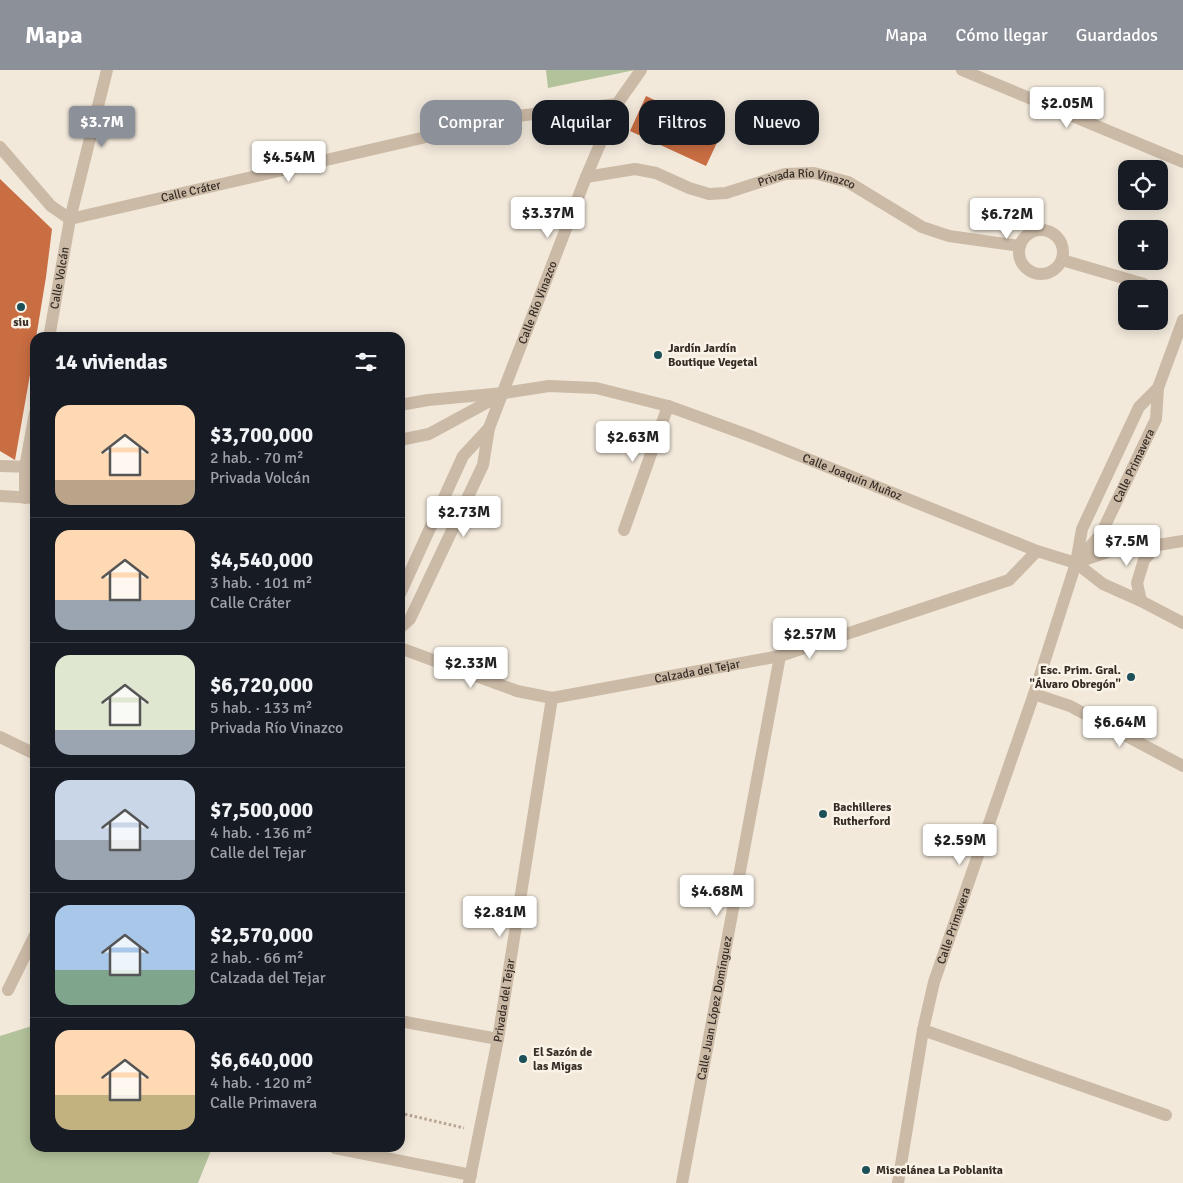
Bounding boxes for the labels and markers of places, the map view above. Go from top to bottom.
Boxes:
pin: $2.05M [1026,87,1108,129]
pin: $3.7M [67,106,137,148]
pin: $4.54M [248,140,330,183]
pin: $3.37M [507,196,589,239]
pin: $6.72M [966,198,1048,240]
marker: siu [15,301,27,313]
place label: siu [13,315,29,330]
place label: Jardín Jardín Boutique Vegetal [668,341,758,370]
marker: Jardín Jardín Boutique Vegetal [652,349,664,361]
pin: $2.63M [592,420,674,463]
pin: $2.73M [423,496,505,538]
pin: $7.5M [1092,524,1162,567]
pin: $2.57M [769,618,851,660]
pin: $2.33M [430,646,512,689]
place label: Esc. Prim. Gral. "Álvaro Obregón" [1029,663,1121,692]
marker: Esc. Prim. Gral. "Álvaro Obregón" [1125,671,1137,683]
pin: $6.64M [1079,706,1161,748]
place label: Bachilleres Rutherford [833,800,892,829]
marker: Bachilleres Rutherford [817,808,829,820]
pin: $2.59M [919,824,1001,866]
pin: $4.68M [676,874,758,917]
pin: $2.81M [459,896,541,938]
place label: El Sazón de las Migas [533,1045,592,1074]
marker: El Sazón de las Migas [517,1053,529,1065]
place label: Miscelánea La Poblanita [876,1163,1003,1178]
marker: Miscelánea La Poblanita [860,1164,872,1176]

